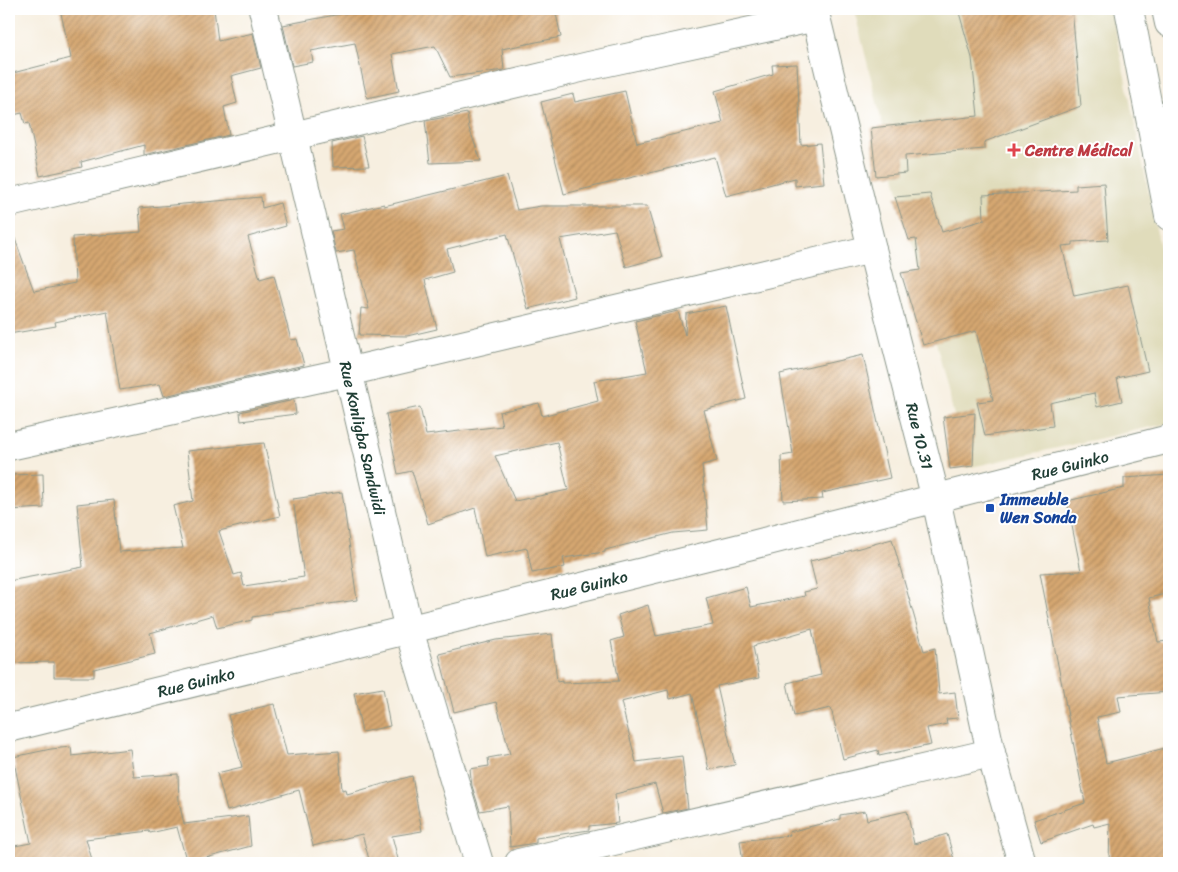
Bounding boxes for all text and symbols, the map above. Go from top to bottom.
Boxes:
place label: Centre Médical [1024,136,1134,165]
marker: Centre Médical [1007,143,1021,157]
street label: Rue Konligba Sandwidi [331,358,394,519]
street label: Rue 10.31 [897,400,942,473]
street label: Rue Guinko [1028,442,1112,489]
place label: Immeuble Wen Sonda [999,485,1078,532]
marker: Immeuble Wen Sonda [984,502,996,514]
street label: Rue Guinko [547,562,631,609]
street label: Rue Guinko [154,659,238,706]

